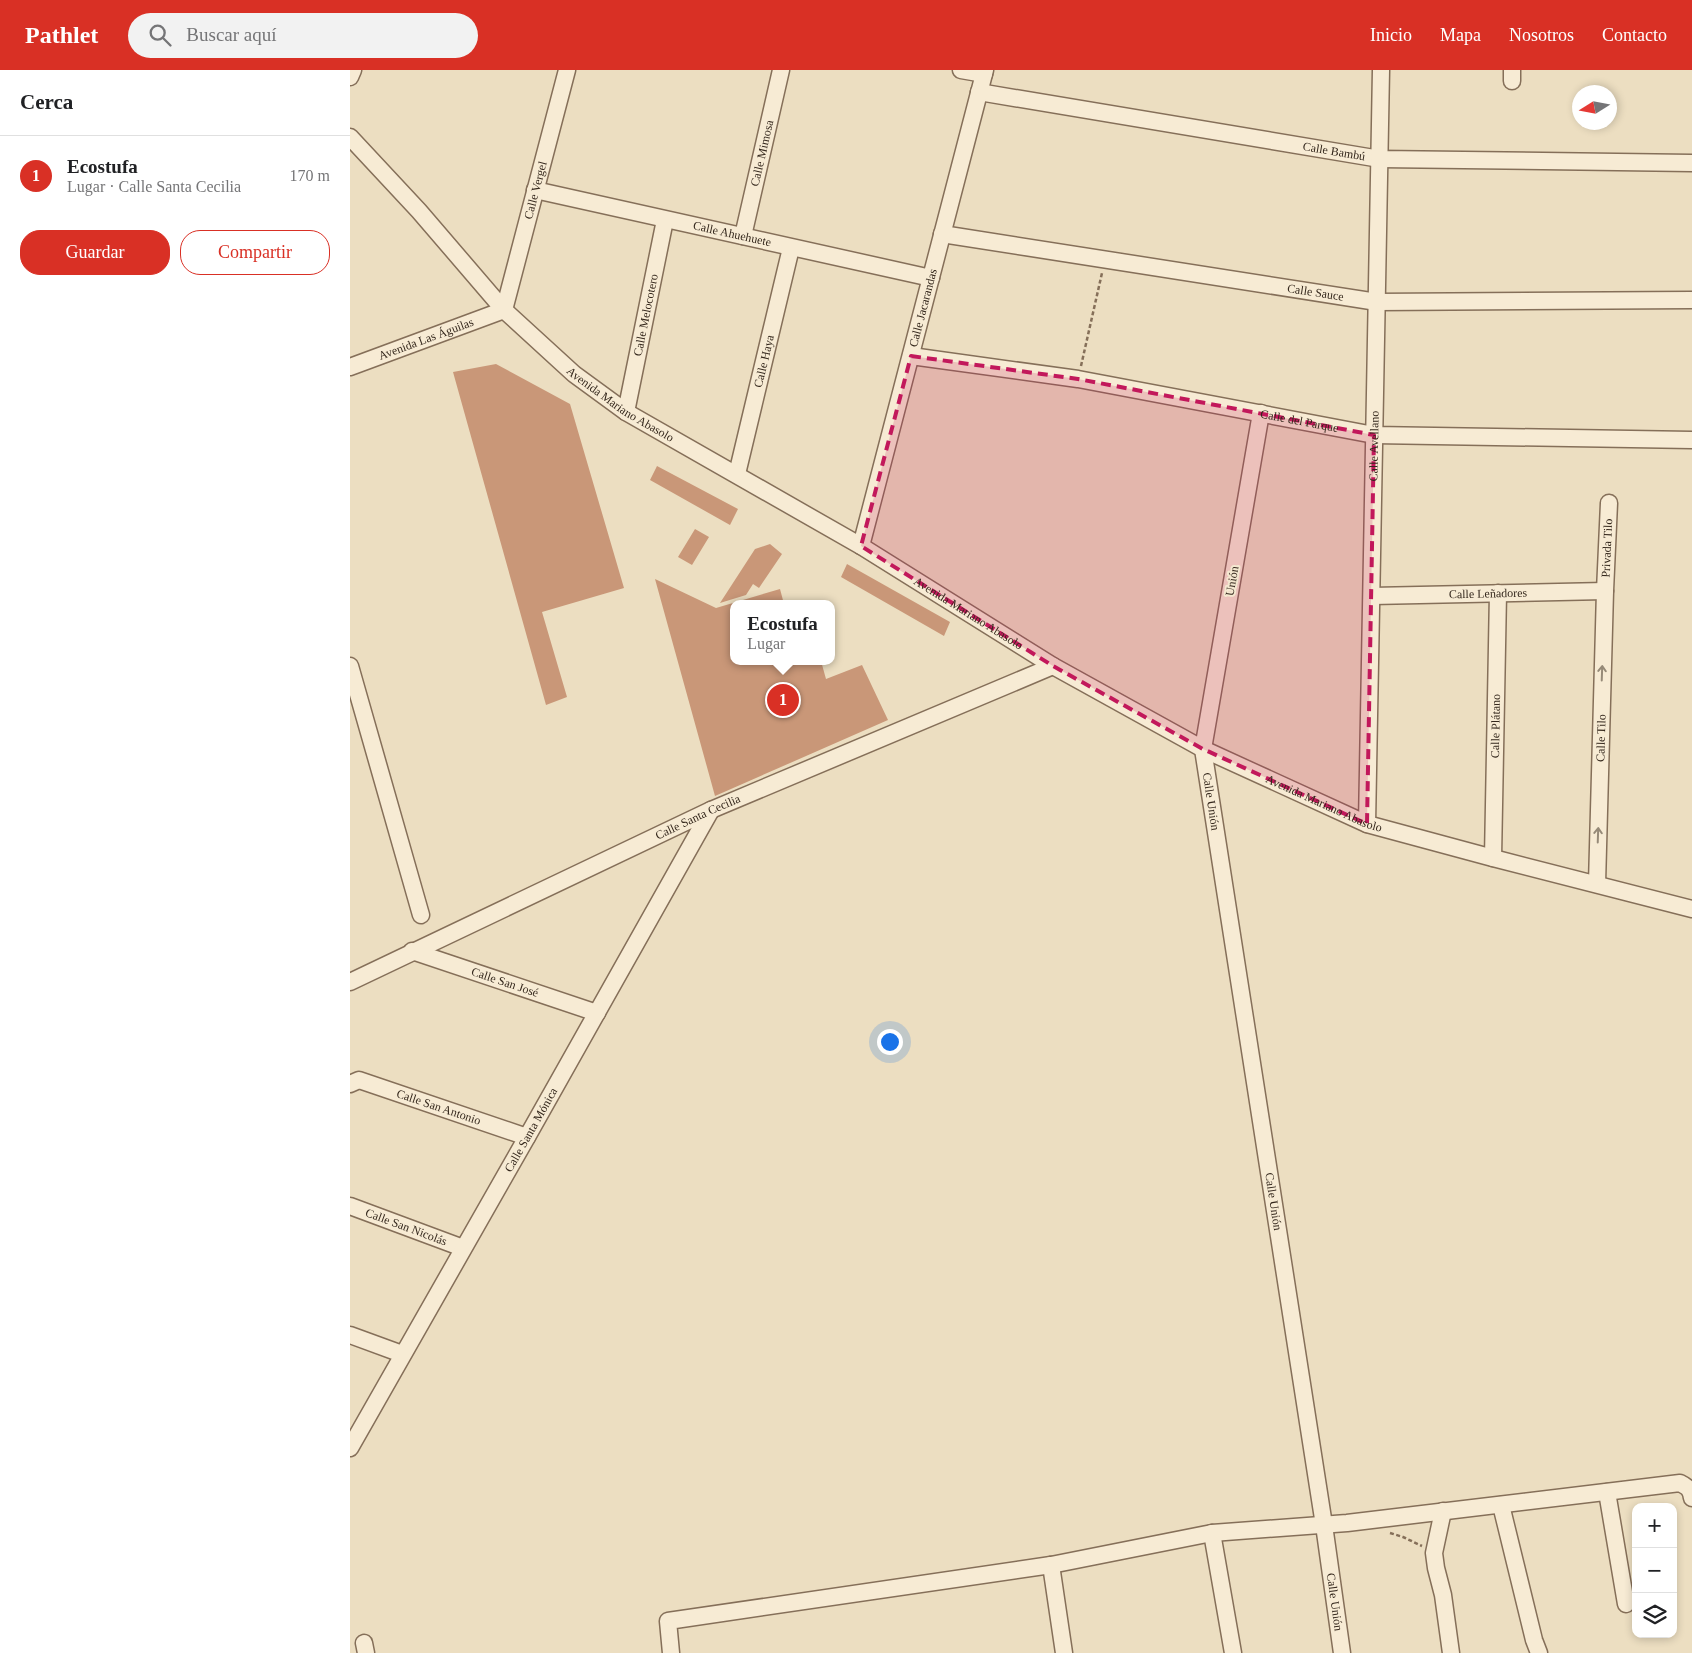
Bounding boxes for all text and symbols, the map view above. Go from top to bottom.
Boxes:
search box [128,13,478,58]
icon: search [146,21,174,49]
text: Pathlet [25,22,98,48]
text: Buscar aquí [186,24,277,45]
text: Inicio [1370,25,1412,45]
text: Mapa [1440,25,1481,45]
text: Nosotros [1509,25,1574,45]
text: Contacto [1602,25,1667,45]
north arrow [1572,85,1617,130]
text: Cerca [20,90,73,114]
street label: Calle Mimosa [748,118,776,188]
street label: Calle Bambú [1302,139,1366,163]
text: Ecostufa [67,156,138,177]
street label: Calle Vergel [521,159,550,221]
text: 1 [32,167,40,184]
text: 170 m [290,167,330,184]
text: Lugar · Calle Santa Cecilia [67,178,241,195]
street label: Calle Ahuehuete [692,218,773,249]
button: Guardar [20,230,170,275]
button: Compartir [180,230,330,275]
street label: Calle Jacarandas [906,267,940,349]
street label: Calle Melocotero [631,273,661,357]
street label: Calle Sauce [1286,281,1345,304]
street label: Avenida Las Águilas [376,315,476,363]
street label: Calle Haya [751,333,777,389]
street label: Avenida Mariano Abasolo [564,364,676,445]
street label: Calle del Parque [1259,407,1340,435]
street label: Calle Avellano [1366,411,1382,482]
street label: Privada Tilo [1599,518,1615,578]
street label: Unión [1223,565,1241,597]
street label: Avenida Mariano Abasolo [911,574,1025,652]
street label: Calle Leñadores [1449,586,1528,601]
popup [730,600,835,665]
text: Ecostufa [747,613,818,634]
text: Lugar [747,635,785,652]
one-way arrow [1598,665,1607,681]
pin: 1 [767,681,799,719]
street label: Calle Plátano [1488,694,1503,758]
street label: Calle Tilo [1593,714,1609,762]
street label: Calle Unión [1200,771,1223,831]
street label: Avenida Mariano Abasolo [1264,772,1384,835]
street label: Calle Santa Cecilia [653,791,743,843]
one-way arrow [1593,827,1603,844]
street label: Calle San José [469,964,540,1000]
your location [877,1029,903,1055]
street label: Calle Santa Mónica [502,1085,561,1175]
street label: Calle San Antonio [395,1086,483,1128]
street label: Calle Unión [1262,1172,1285,1231]
street label: Calle San Nicolás [363,1205,449,1249]
map controls [1632,1503,1677,1638]
button: + [1632,1503,1677,1548]
button: − [1632,1548,1677,1593]
street label: Calle Unión [1324,1572,1346,1632]
button: layers [1632,1593,1677,1638]

